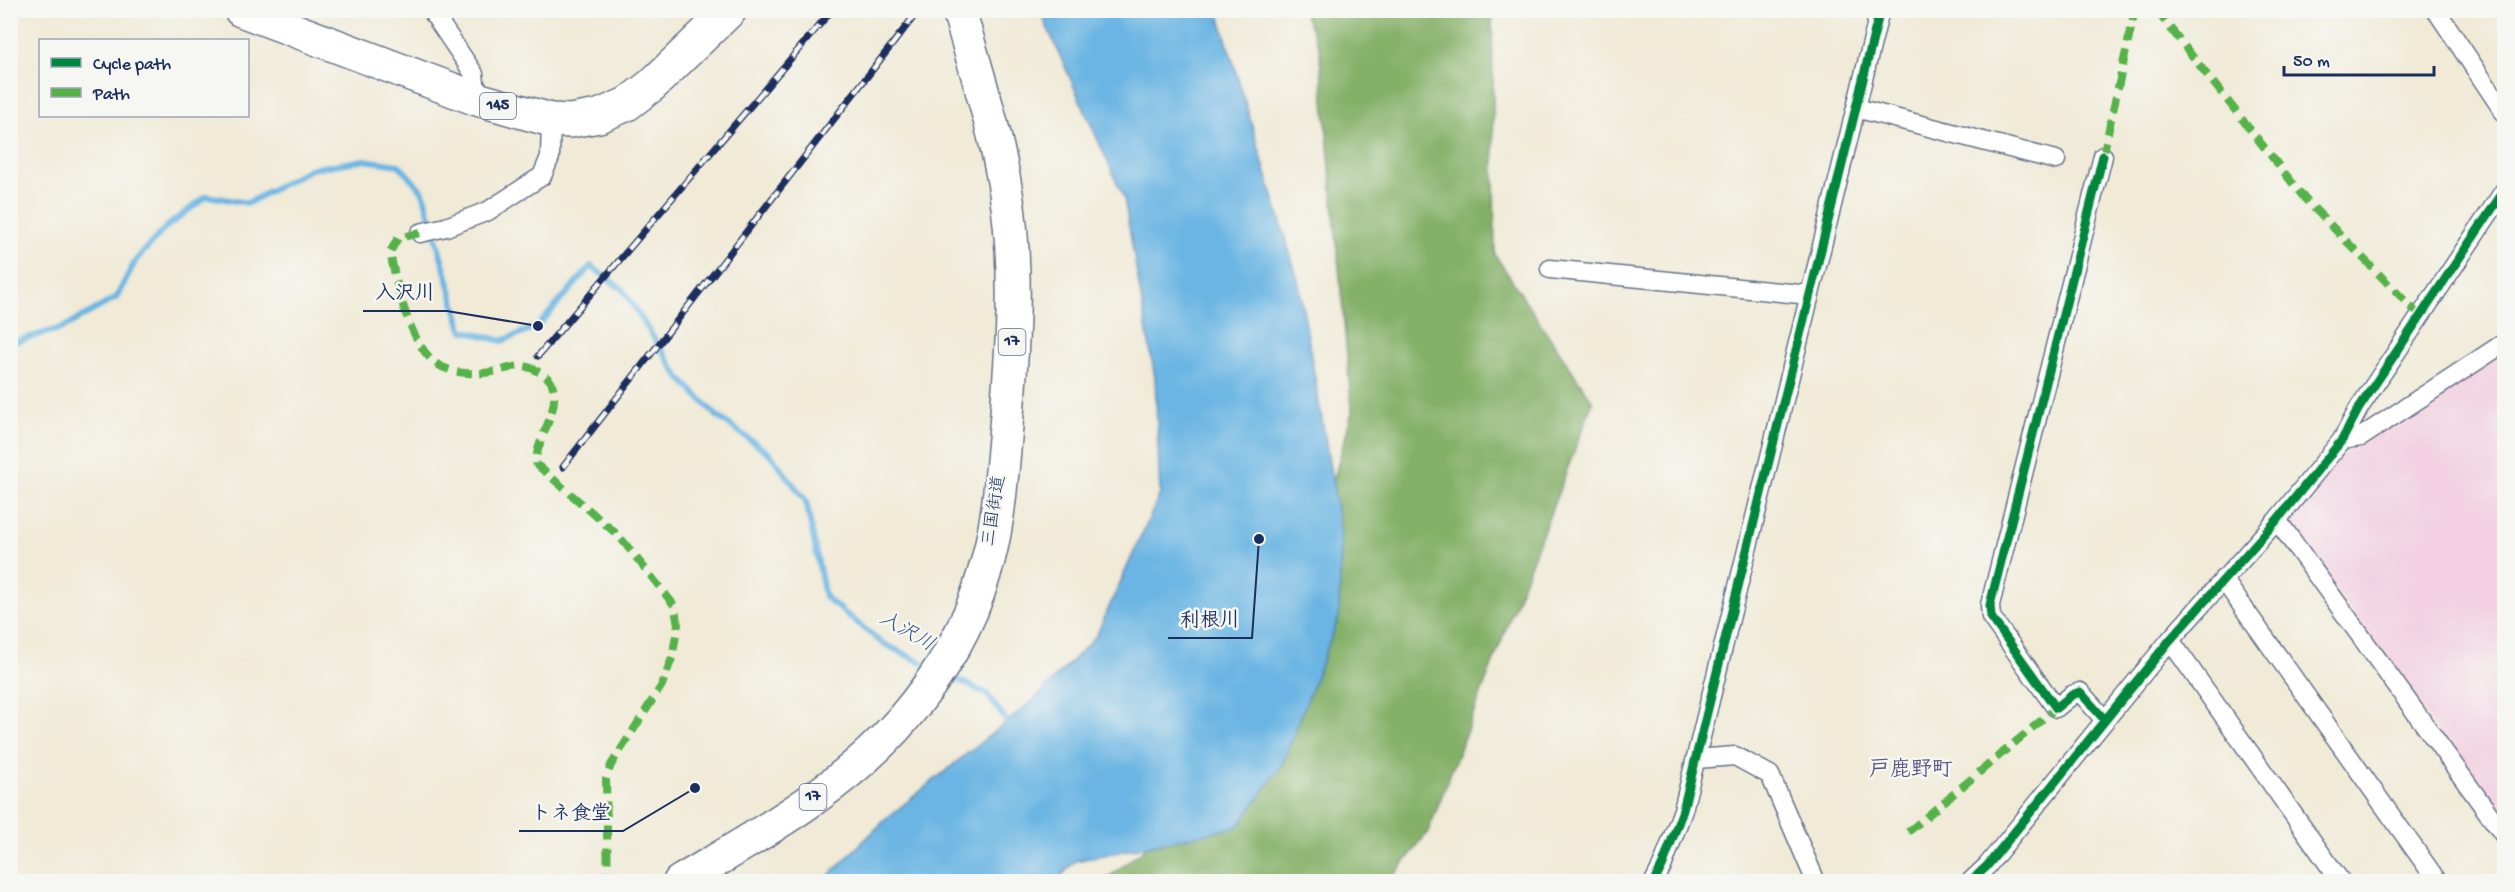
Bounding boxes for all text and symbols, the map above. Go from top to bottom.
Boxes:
legend [39,39,249,117]
scale bar [2284,39,2434,77]
text: 50 m [2293,52,2330,73]
text: Cycle path [93,55,171,76]
text: Path [92,85,130,106]
road number: 145 [480,93,516,119]
callout: 入沢川 [363,273,447,311]
text: 入沢川 [375,282,435,307]
road number: 17 [998,329,1026,355]
street label: 三国街道 [978,474,1011,548]
callout: 利根川 [1168,600,1252,638]
water label: 入沢川 [874,607,938,658]
text: 利根川 [1180,609,1240,634]
district label: 戸鹿野町 [1869,757,1953,784]
road number: 17 [800,784,826,810]
callout: トネ食堂 [519,793,623,831]
text: トネ食堂 [531,802,611,827]

